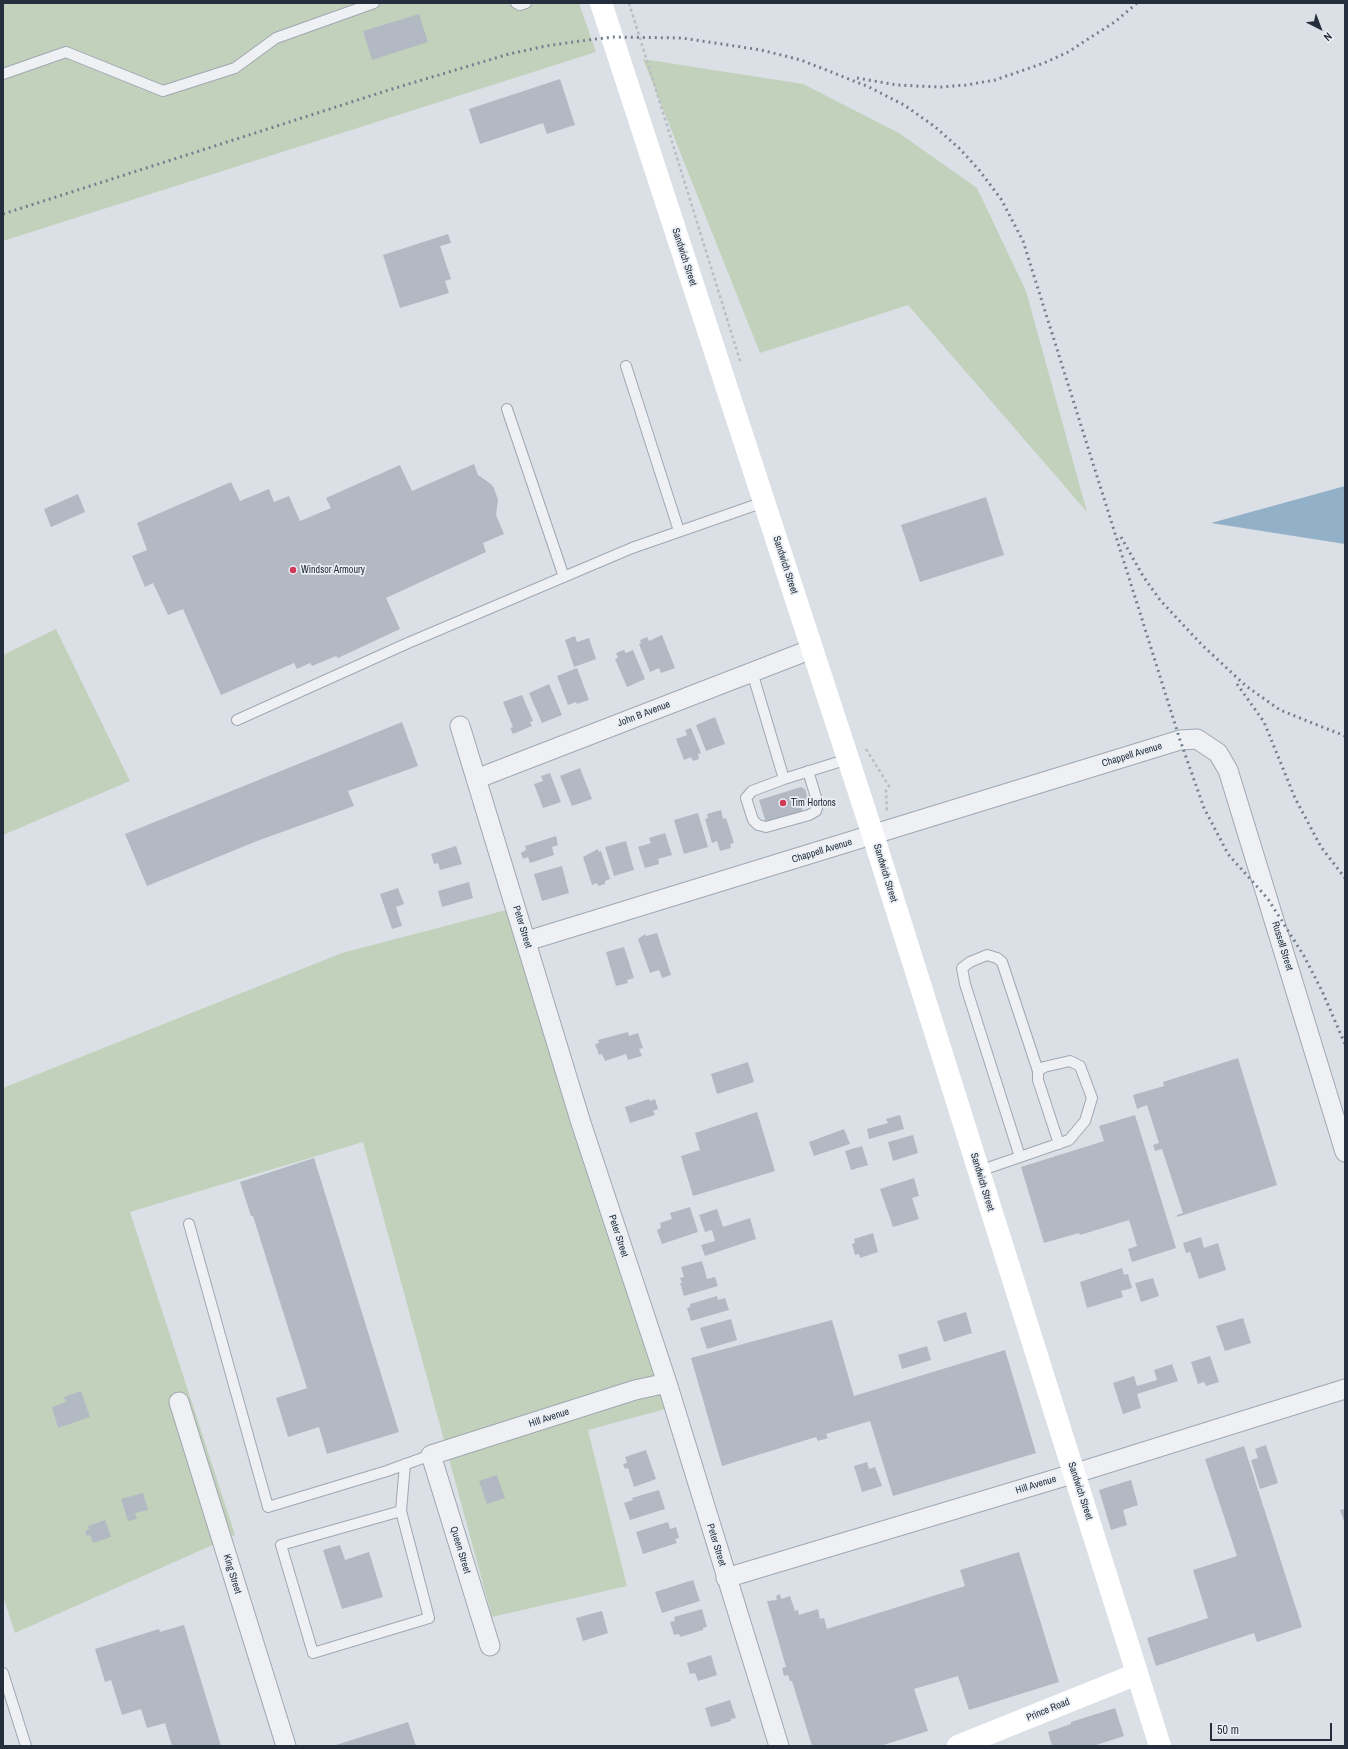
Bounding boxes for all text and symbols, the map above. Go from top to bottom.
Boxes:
north arrow [1300,8,1340,48]
text: N [1321,30,1335,44]
street label: Sandwich Street [669,227,699,287]
street label: Sandwich Street [770,535,800,595]
place label: Windsor Armoury [301,564,365,576]
marker: Windsor Armoury [288,565,298,575]
street label: John B Avenue [616,698,672,730]
street label: Chappell Avenue [1100,740,1164,770]
place label: Tim Hortons [791,797,836,809]
marker: Tim Hortons [778,798,788,808]
street label: Chappell Avenue [790,836,854,866]
street label: Sandwich Street [870,842,900,904]
street label: Peter Street [510,904,534,950]
street label: Russell Street [1269,920,1295,972]
street label: Sandwich Street [967,1151,997,1213]
street label: Peter Street [606,1213,630,1259]
street label: Hill Avenue [527,1406,571,1430]
street label: Sandwich Street [1065,1461,1095,1521]
street label: Hill Avenue [1014,1473,1058,1497]
street label: Peter Street [704,1522,728,1568]
street label: Queen Street [447,1525,473,1575]
street label: King Street [220,1553,244,1595]
street label: Prince Road [1025,1696,1071,1724]
scale bar [1212,1715,1334,1741]
text: 50 m [1217,1722,1239,1738]

